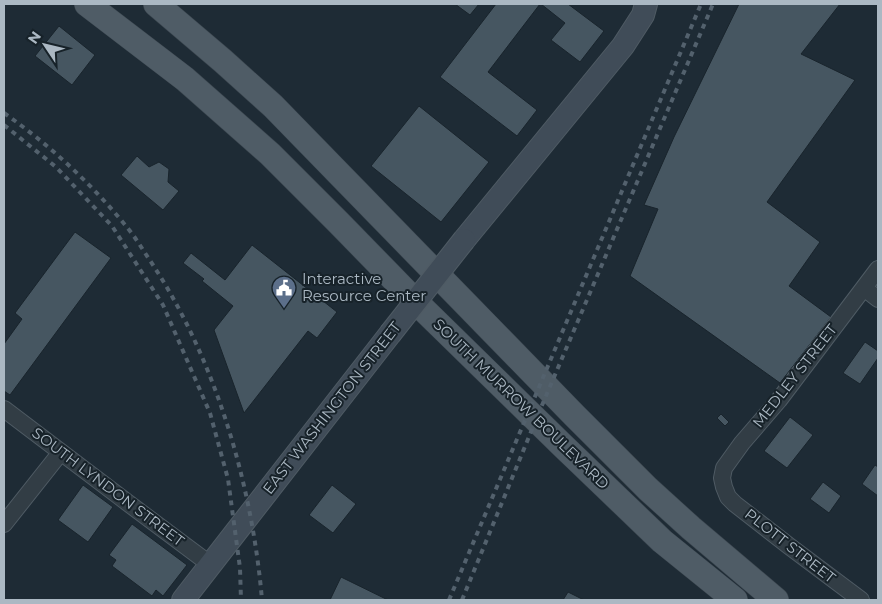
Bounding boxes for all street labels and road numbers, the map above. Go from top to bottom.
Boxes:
street label: SOUTH MURROW BOULEVARD [429,314,613,493]
street label: EAST WASHINGTON STREET [258,317,405,498]
street label: MEDLEY STREET [748,320,841,431]
street label: SOUTH LYNDON STREET [28,423,188,550]
street label: PLOTT STREET [741,504,840,587]

